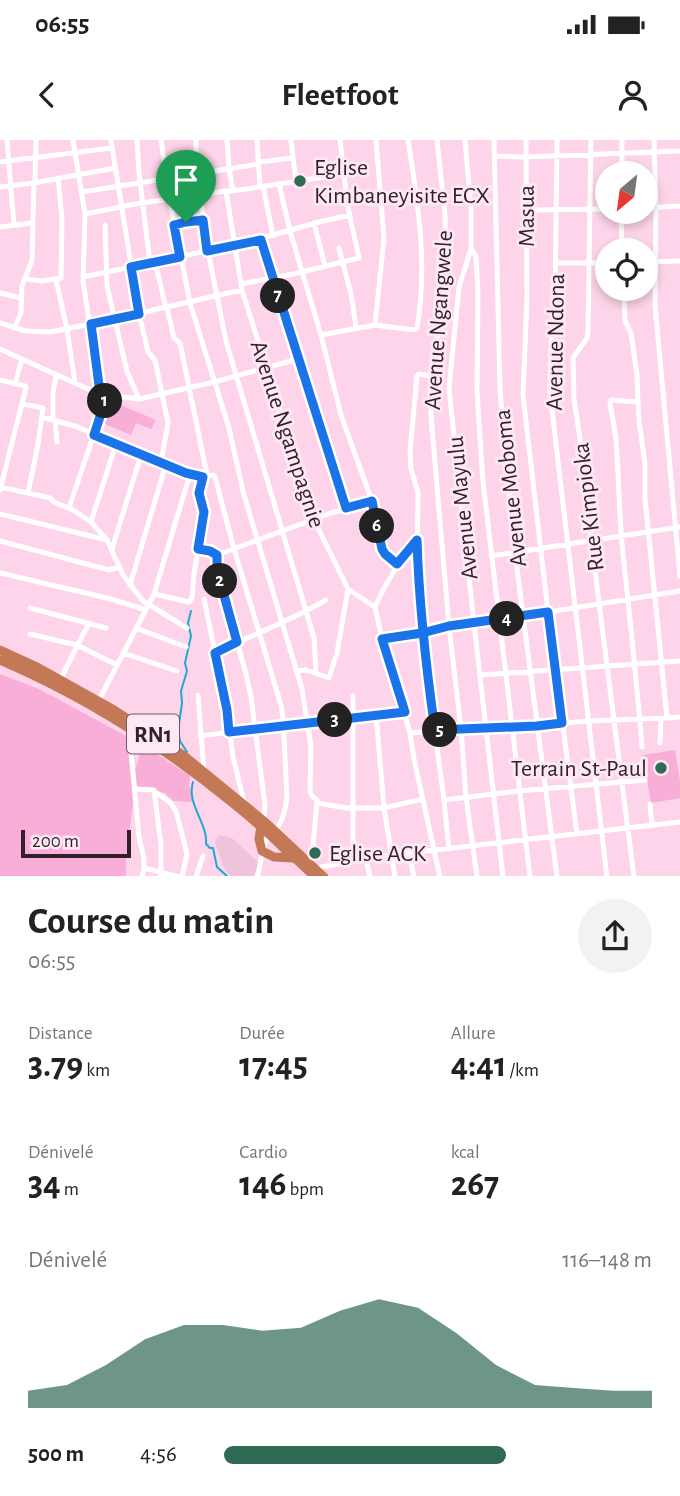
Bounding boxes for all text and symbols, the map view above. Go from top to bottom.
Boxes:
text: 06:55 [35,11,90,37]
icon: back [28,76,66,114]
icon: person [614,76,652,114]
text: Fleetfoot [282,79,398,111]
pin [156,150,216,222]
place label: Eglise Kimbaneyisite ECX [314,156,490,208]
icon: arrive [167,161,205,199]
north arrow [595,161,658,224]
map controls [595,161,658,301]
marker: Eglise Kimbaneyisite ECX [292,173,308,189]
street label: Masua [515,185,539,247]
street label: Avenue Ngangwele [421,229,457,411]
button: locate [595,238,658,301]
street label: Avenue Ndona [543,273,569,411]
pin: 7 [260,278,296,314]
text: 7 [273,286,282,305]
street label: Avenue Ngampagnie [245,338,329,531]
pin: 1 [88,384,122,418]
text: 1 [101,391,108,410]
street label: Avenue Moboma [491,408,531,568]
street label: Avenue Mayulu [444,435,482,581]
street label: Rue Kimpioka [569,441,609,573]
pin: 6 [360,508,394,544]
text: 6 [372,516,381,535]
pin: 2 [202,564,238,598]
text: 2 [215,571,224,590]
pin: 4 [490,602,524,636]
text: 4 [502,609,511,628]
pin: 3 [318,702,352,738]
text: 3 [330,710,339,729]
pin: 5 [422,712,458,748]
road number: RN1 [127,714,179,754]
text: 5 [435,720,444,739]
place label: Terrain St-Paul [511,757,647,781]
marker: Terrain St-Paul [653,760,669,776]
scale bar [21,828,131,859]
text: 200 m [32,832,79,851]
place label: Eglise ACK [329,842,427,866]
marker: Eglise ACK [307,845,323,861]
button: share [578,899,652,973]
text: Course du matin [28,903,274,941]
text: 06:55 [28,950,75,973]
text: Distance [28,1024,92,1043]
text: Durée [239,1024,285,1043]
text: Allure [451,1024,495,1043]
text: 3.79 [28,1048,83,1083]
text: 17:45 [239,1048,308,1083]
text: 4:41 [451,1048,506,1083]
text: km [83,1061,110,1080]
text: /km [506,1061,539,1080]
text: Dénivelé [28,1143,93,1162]
text: Cardio [239,1143,288,1162]
text: kcal [451,1143,480,1162]
text: 34 [28,1167,61,1202]
text: 146 [239,1167,286,1202]
text: 267 [451,1167,499,1202]
text: m [61,1180,79,1199]
text: bpm [286,1180,324,1199]
text: Dénivelé [28,1249,107,1272]
text: 116–148 m [562,1249,652,1272]
text: 500 m [28,1443,84,1466]
text: 4:56 [140,1443,177,1466]

